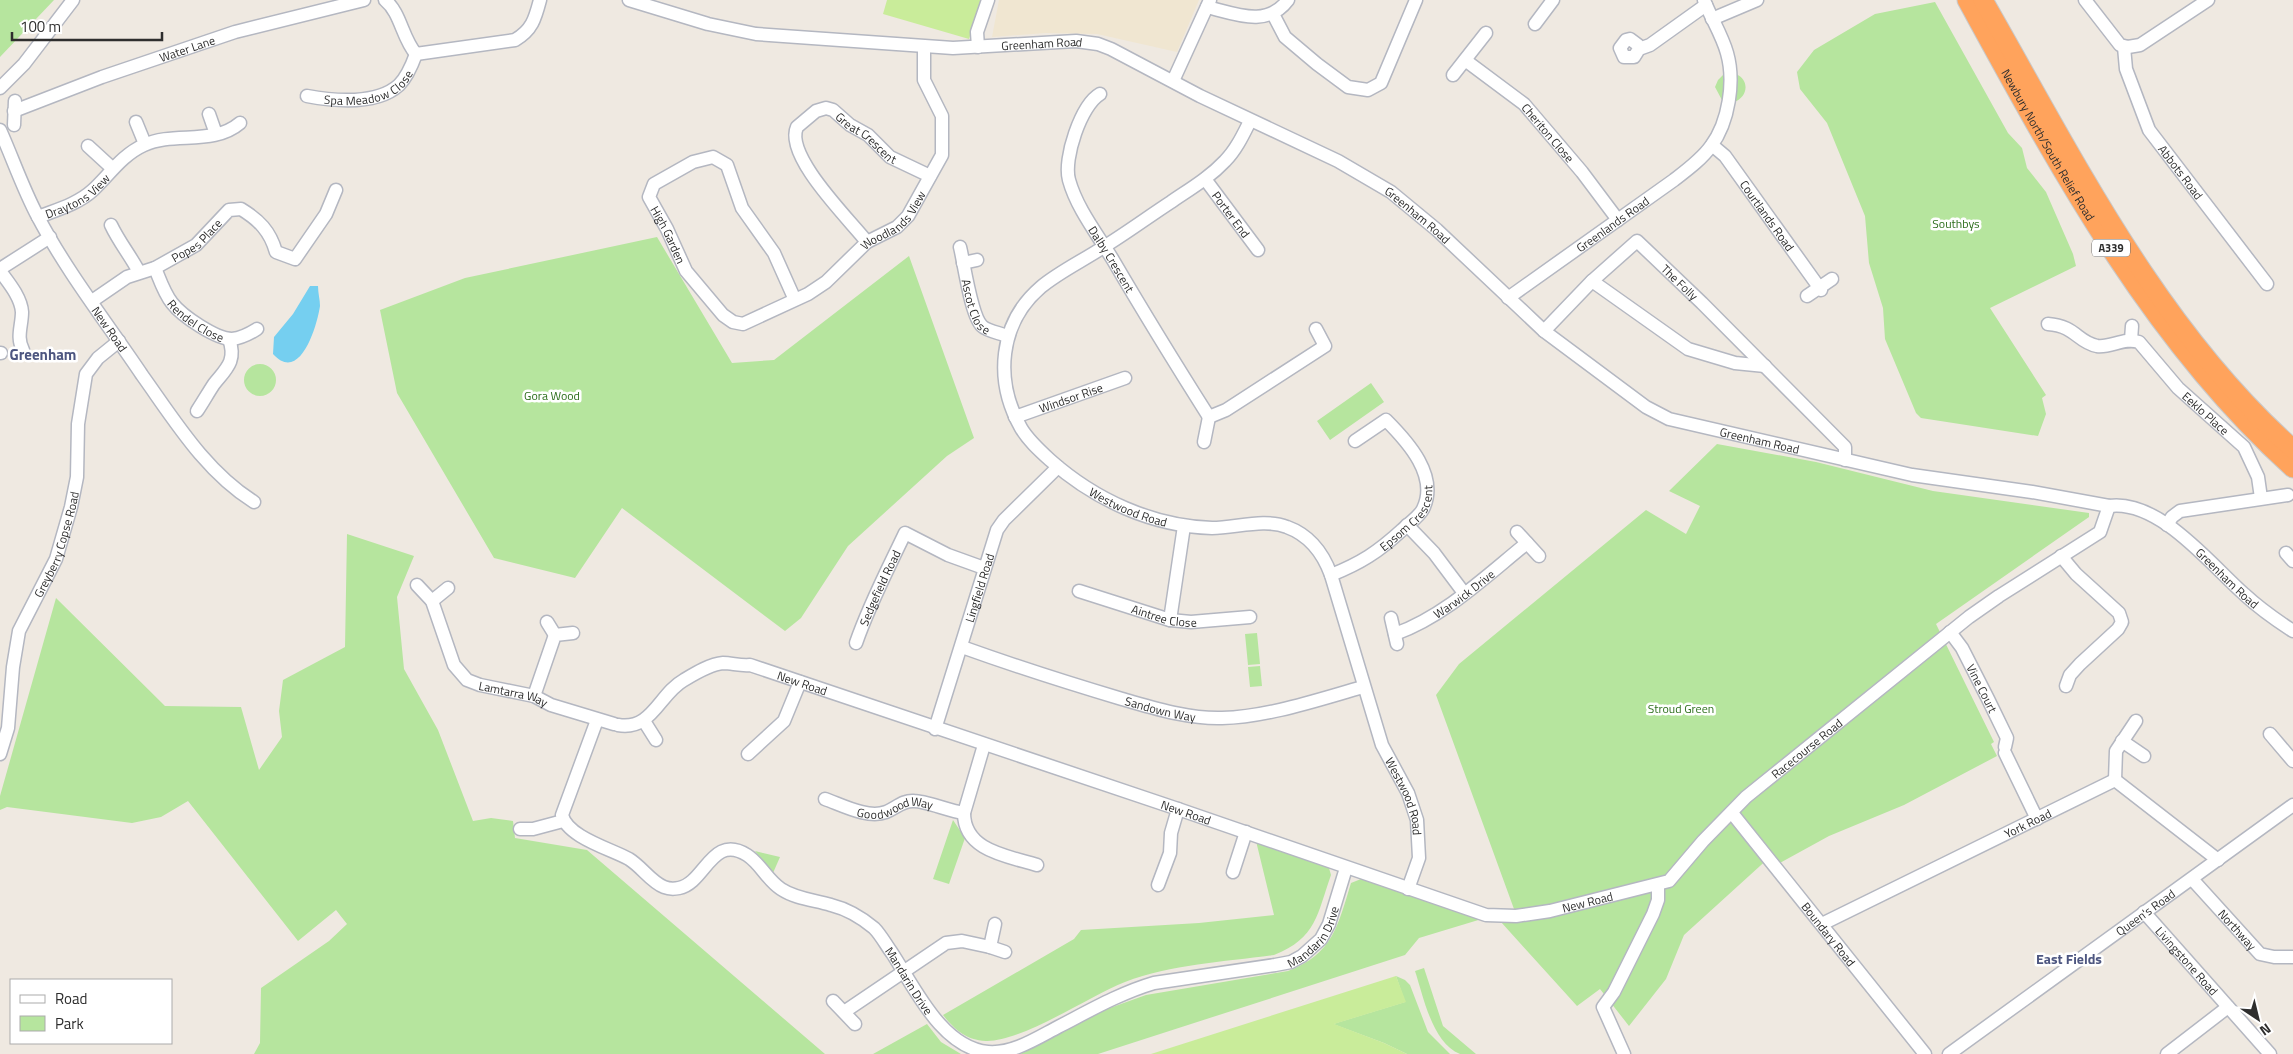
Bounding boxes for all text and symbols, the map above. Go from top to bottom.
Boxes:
scale bar [12,10,162,42]
text: 100 m [20,15,61,38]
street label: Water Lane [156,30,217,67]
street label: Greenham Road [1001,32,1084,55]
street label: Newbury North/South Relief Road [1997,65,2100,224]
street label: Spa Meadow Close [323,66,417,110]
street label: Cheriton Close [1517,99,1579,166]
street label: Great Crescent [832,107,901,169]
street label: Abbots Road [2154,140,2208,203]
street label: Draytons View [42,169,114,223]
street label: Courtlands Road [1735,176,1799,255]
street label: Greenham Road [1381,181,1455,248]
street label: Woodlands View [855,187,930,254]
street label: Porter End [1208,187,1255,242]
street label: Greenlands Road [1572,191,1653,256]
street label: High Garden [646,202,691,266]
street label: Popes Place [167,214,226,267]
park label: Southbys [1932,214,1980,233]
street label: Dalby Crescent [1084,222,1140,297]
road number: A339 [2092,240,2130,256]
street label: The Folly [1657,260,1703,305]
street label: Ascot Close [957,277,993,339]
street label: Rendel Close [163,295,227,346]
street label: New Road [87,302,133,356]
district label: Greenham [10,343,76,366]
street label: Windsor Rise [1036,377,1105,417]
park label: Gora Wood [524,386,580,405]
street label: Eeklo Place [2178,387,2234,439]
street label: Greenham Road [1718,422,1801,458]
street label: Westwood Road [1086,482,1169,531]
street label: Epsom Crescent [1375,484,1437,555]
street label: Greyberry Copse Road [28,490,83,600]
street label: Greenham Road [2192,543,2263,613]
street label: Sedgefield Road [854,547,905,629]
street label: Lingfield Road [959,551,999,625]
street label: Warwick Drive [1429,564,1498,623]
street label: Aintree Close [1129,599,1197,631]
street label: Vine Court [1962,660,2003,716]
street label: New Road [775,665,830,700]
street label: Lamtarra Way [477,675,552,712]
street label: Sandown Way [1123,691,1197,726]
park label: Stroud Green [1648,699,1714,718]
street label: Racecourse Road [1767,713,1846,783]
street label: Westwood Road [1381,754,1427,836]
street label: Goodwood Way [855,791,936,823]
street label: New Road [1159,794,1214,829]
street label: York Road [2001,803,2054,843]
street label: Queen's Road [2111,884,2179,940]
street label: New Road [1560,886,1615,917]
street label: Boundary Road [1797,898,1861,970]
street label: Mandarin Drive [1283,904,1343,972]
street label: Northway [2214,904,2262,954]
street label: Livingstone Road [2151,922,2223,999]
street label: Mandarin Drive [881,943,938,1018]
district label: East Fields [2036,948,2102,969]
legend [10,979,172,1044]
text: Road [55,987,87,1010]
north arrow [2233,994,2283,1044]
text: Park [55,1012,84,1035]
text: N [2256,1019,2276,1041]

